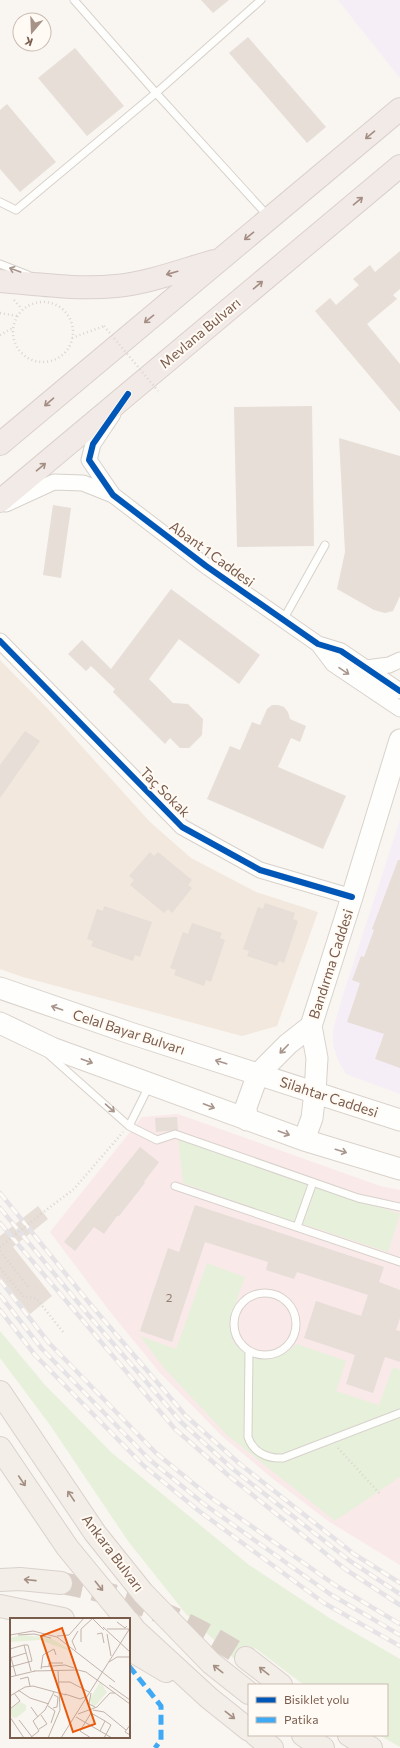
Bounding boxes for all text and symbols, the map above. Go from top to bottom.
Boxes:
north arrow [12,12,52,52]
text: K [23,34,34,49]
one-way arrow [365,130,376,139]
one-way arrow [353,197,363,206]
one-way arrow [244,232,255,241]
one-way arrow [9,265,21,273]
one-way arrow [165,270,178,277]
one-way arrow [253,280,264,289]
street label: Mevlana Bulvarı [156,294,244,371]
one-way arrow [143,314,154,323]
one-way arrow [43,397,54,406]
one-way arrow [35,462,46,471]
street label: Abant 1 Caddesi [167,517,258,590]
one-way arrow [338,668,350,676]
street label: Taç Sokak [137,763,194,820]
street label: Bandırma Caddesi [305,907,356,1021]
one-way arrow [52,1004,64,1012]
street label: Celal Bayar Bulvarı [71,1005,187,1058]
one-way arrow [279,1044,289,1054]
one-way arrow [81,1057,93,1065]
one-way arrow [215,1058,228,1065]
street label: Silahtar Caddesi [278,1073,381,1120]
one-way arrow [203,1102,215,1110]
one-way arrow [104,1104,115,1113]
one-way arrow [277,1130,290,1137]
one-way arrow [335,1148,348,1155]
house number: 2 [166,1290,173,1304]
one-way arrow [18,1475,26,1486]
one-way arrow [67,1491,75,1502]
street label: Ankara Bulvarı [79,1511,148,1595]
one-way arrow [24,1576,37,1584]
one-way arrow [94,1580,103,1591]
inset map [10,1618,130,1738]
one-way arrow [213,1665,224,1674]
one-way arrow [258,1667,269,1676]
legend [248,1684,388,1736]
text: Bisiklet yolu [284,1692,349,1706]
one-way arrow [224,1710,235,1719]
text: Patika [284,1712,319,1726]

